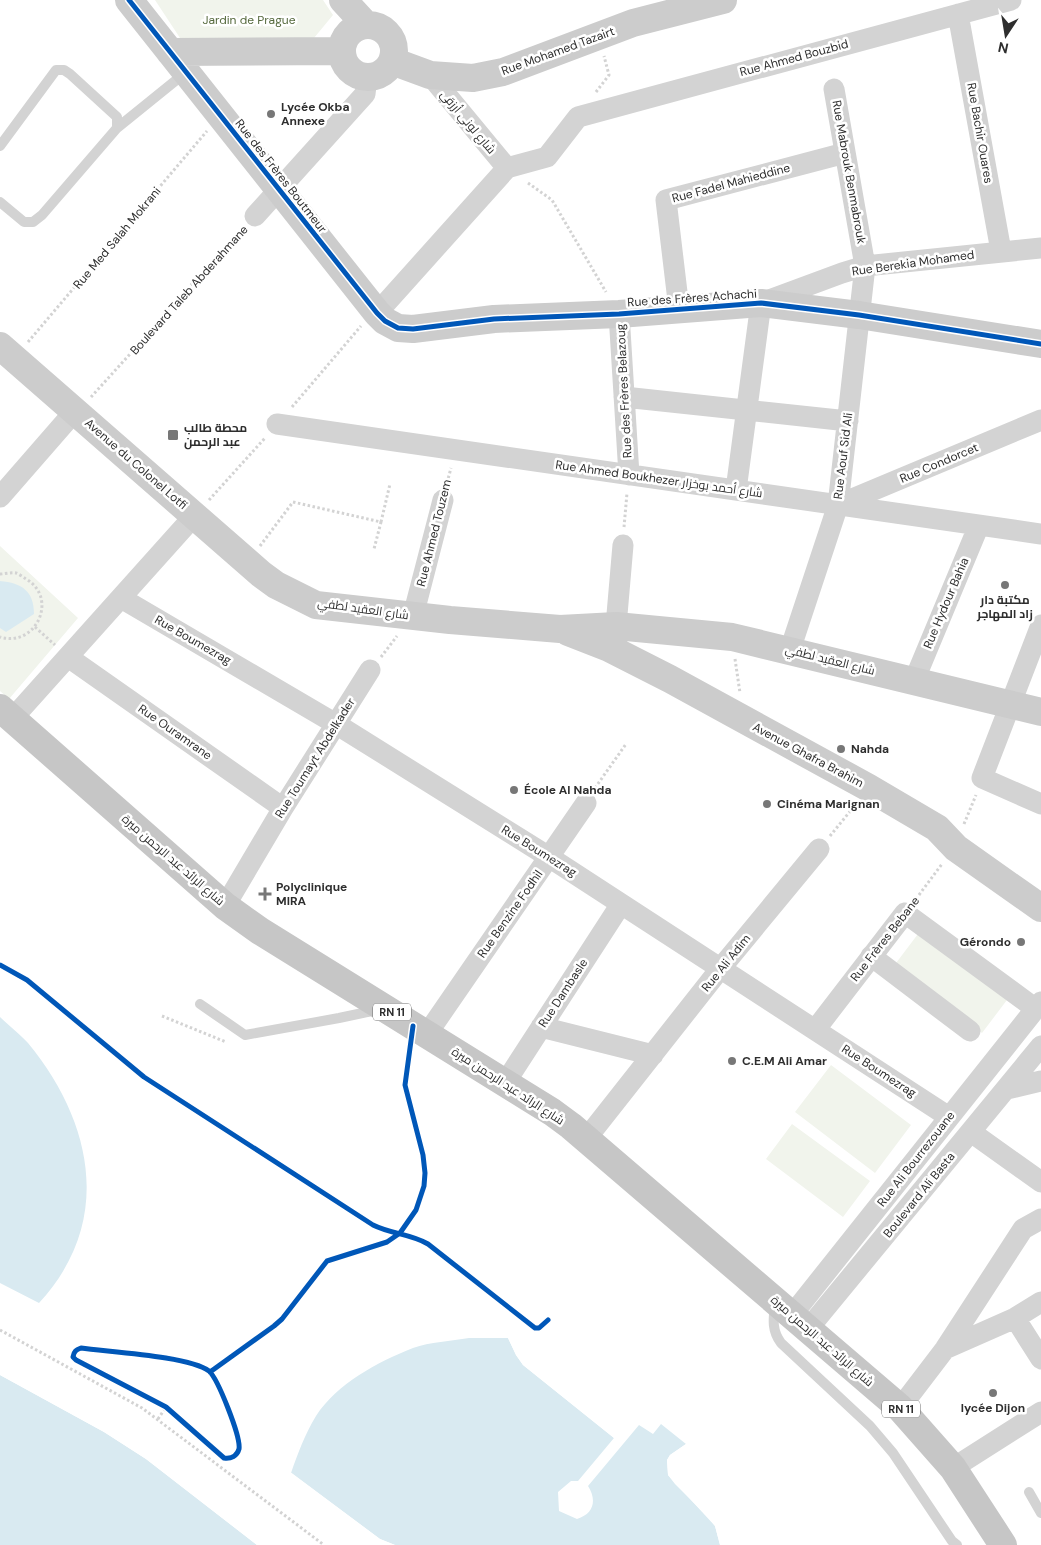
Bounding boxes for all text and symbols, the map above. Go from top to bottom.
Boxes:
north arrow [981,10,1031,60]
park label: Jardin de Prague [202,12,296,28]
street label: Rue Mohamed Tazairt [499,23,617,79]
street label: Rue Ahmed Bouzbid [738,36,850,80]
text: N [996,38,1010,58]
street label: Rue Bachir Ouares [963,81,997,185]
street label: شارع لوني أرزقي [435,87,499,159]
place label: Lycée Okba Annexe [281,99,349,129]
street label: Rue Mabrouk Benmabrouk [828,99,870,245]
marker: Lycée Okba Annexe [265,108,277,120]
street label: Rue des Frères Boutmeur [232,116,331,237]
street label: Rue Fadel Mahieddine [670,159,792,206]
street label: Rue Med Salah Mokrani [70,184,164,292]
street label: Boulevard Taleb Abderahmane [126,222,252,358]
street label: Rue Berekia Mohamed [851,246,975,280]
street label: Rue des Frères Achachi [627,285,757,311]
street label: Rue des Frères Belazoug [612,323,636,459]
street label: Rue Aouf Sid Ali [830,412,856,500]
street label: Avenue du Colonel Lotfi [81,415,191,513]
place label: محطة طالب عبد الرحمن [184,420,247,450]
marker: محطة طالب عبد الرحمن [166,428,180,442]
street label: Rue Condorcet [897,439,981,487]
street label: Rue Ahmed Boukhezer شارع أحمد بوخزار [554,457,764,501]
street label: Rue Ahmed Touzem [413,478,455,588]
street label: Rue Hydour Bahia [920,555,972,651]
marker: مكتبة دار زاد المهاجر [999,579,1011,591]
place label: مكتبة دار زاد المهاجر [976,592,1033,622]
street label: شارع العقيد لطفي [316,595,410,625]
street label: Rue Boumezrag [152,612,234,669]
street label: شارع العقيد لطفي [783,641,877,681]
street label: Rue Toumayt Abdelkader [271,694,359,821]
street label: Rue Ouramrane [135,701,215,763]
street label: Avenue Ghafra Brahim [750,719,866,791]
place label: Nahda [851,741,889,757]
marker: Nahda [835,743,847,755]
place label: École Al Nahda [524,782,611,798]
marker: École Al Nahda [508,784,520,796]
place label: Cinéma Marignan [777,796,880,812]
marker: Cinéma Marignan [761,798,773,810]
street label: شارع الرائد عبد الرحمن ميرة [118,811,228,909]
street label: Rue Boumezrag [498,821,580,881]
street label: Rue Benzine Fodhil [474,867,546,961]
place label: Polyclinique MIRA [276,879,347,909]
marker: Polyclinique MIRA [258,887,272,901]
street label: Rue Frères Bebane [847,893,923,985]
street label: Rue Ali Adim [698,931,754,995]
place label: Gérondo [960,934,1011,950]
marker: Gérondo [1015,936,1027,948]
street label: Rue Dambasle [535,955,591,1031]
road number: RN 11 [373,1004,411,1020]
street label: Rue Boumezrag [839,1041,920,1101]
street label: شارع الرائد عبد الرحمن ميرة [449,1044,567,1128]
place label: C.E.M Ali Amar [742,1053,827,1069]
marker: C.E.M Ali Amar [726,1055,738,1067]
street label: Rue Ali Bourrezouane [874,1108,958,1210]
street label: Boulevard Ali Basta [880,1149,958,1241]
street label: شارع الرائد عبد الرحمن ميرة [767,1292,877,1390]
marker: lycée Dijon [987,1387,999,1399]
road number: RN 11 [882,1400,920,1418]
place label: lycée Dijon [961,1400,1025,1416]

